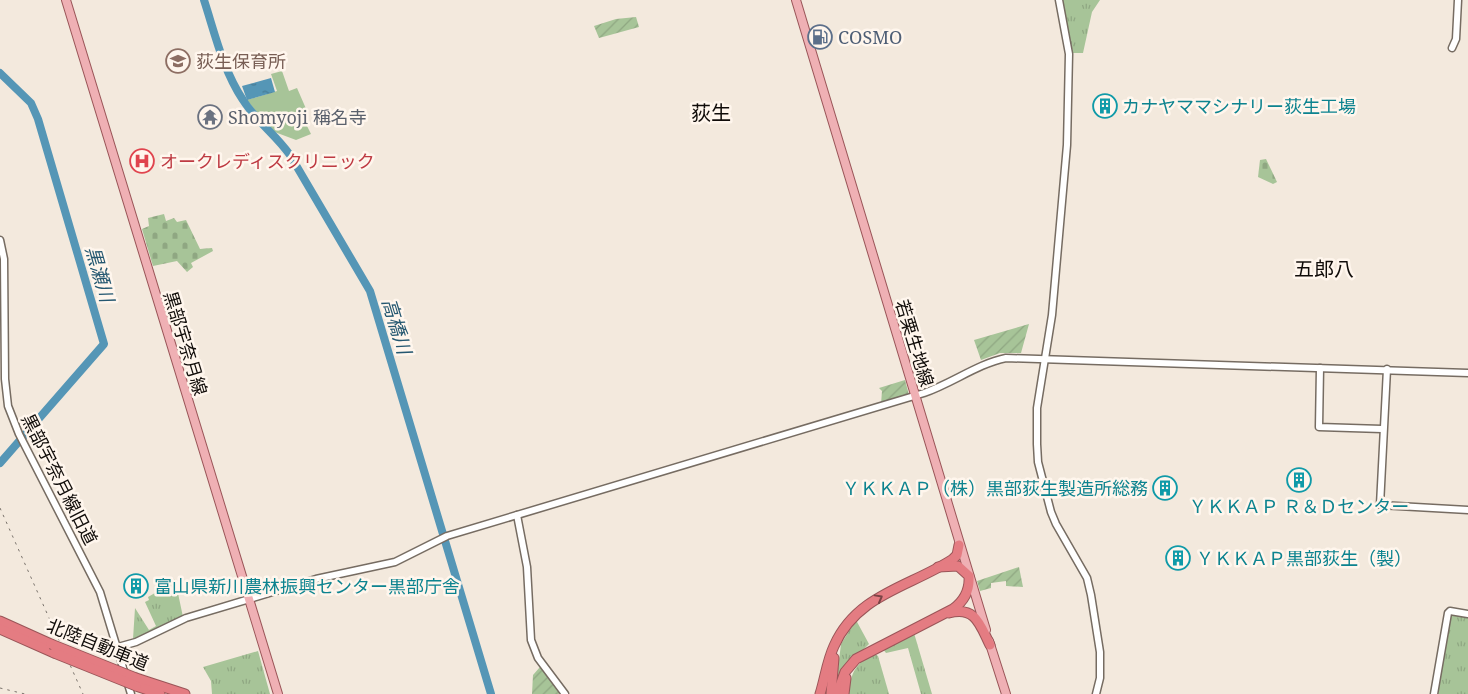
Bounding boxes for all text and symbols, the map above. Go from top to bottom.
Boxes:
fuel station icon: COSMO [807,24,833,50]
place label: COSMO [838,25,902,49]
school or university icon: 荻生保育所 [165,48,191,74]
place label: 荻生保育所 [196,49,286,73]
building icon: カナヤママシナリー荻生工場 [1092,93,1118,119]
place label: カナヤママシナリー荻生工場 [1122,94,1356,118]
district label: 荻生 [691,99,731,126]
temple icon: Shomyoji 稱名寺 [197,104,223,130]
place label: Shomyoji 稱名寺 [228,105,367,129]
hospital icon: オークレディスクリニック [129,148,155,174]
place label: オークレディスクリニック [160,149,375,173]
water label: 黒瀬川 [80,243,121,307]
district label: 五郎八 [1294,255,1354,282]
street label: 黒部宇奈月線 [159,288,213,398]
water label: 高橋川 [376,295,418,359]
street label: 若栗生地線 [890,296,940,390]
street label: 黒部宇奈月線旧道 [17,409,103,549]
building icon: ＹＫＫＡＰ Ｒ＆Ｄセンター [1286,467,1312,493]
building icon: ＹＫＫＡＰ（株）黒部荻生製造所総務 [1152,475,1178,501]
place label: ＹＫＫＡＰ（株）黒部荻生製造所総務 [842,476,1148,500]
place label: ＹＫＫＡＰ Ｒ＆Ｄセンター [1189,494,1409,518]
building icon: ＹＫＫＡＰ黒部荻生（製） [1165,545,1191,571]
place label: ＹＫＫＡＰ黒部荻生（製） [1196,546,1412,570]
building icon: 富山県新川農林振興センター黒部庁舎 [123,573,149,599]
place label: 富山県新川農林振興センター黒部庁舎 [154,574,460,598]
one-way arrow [874,594,883,604]
street label: 北陸自動車道 [43,613,153,675]

